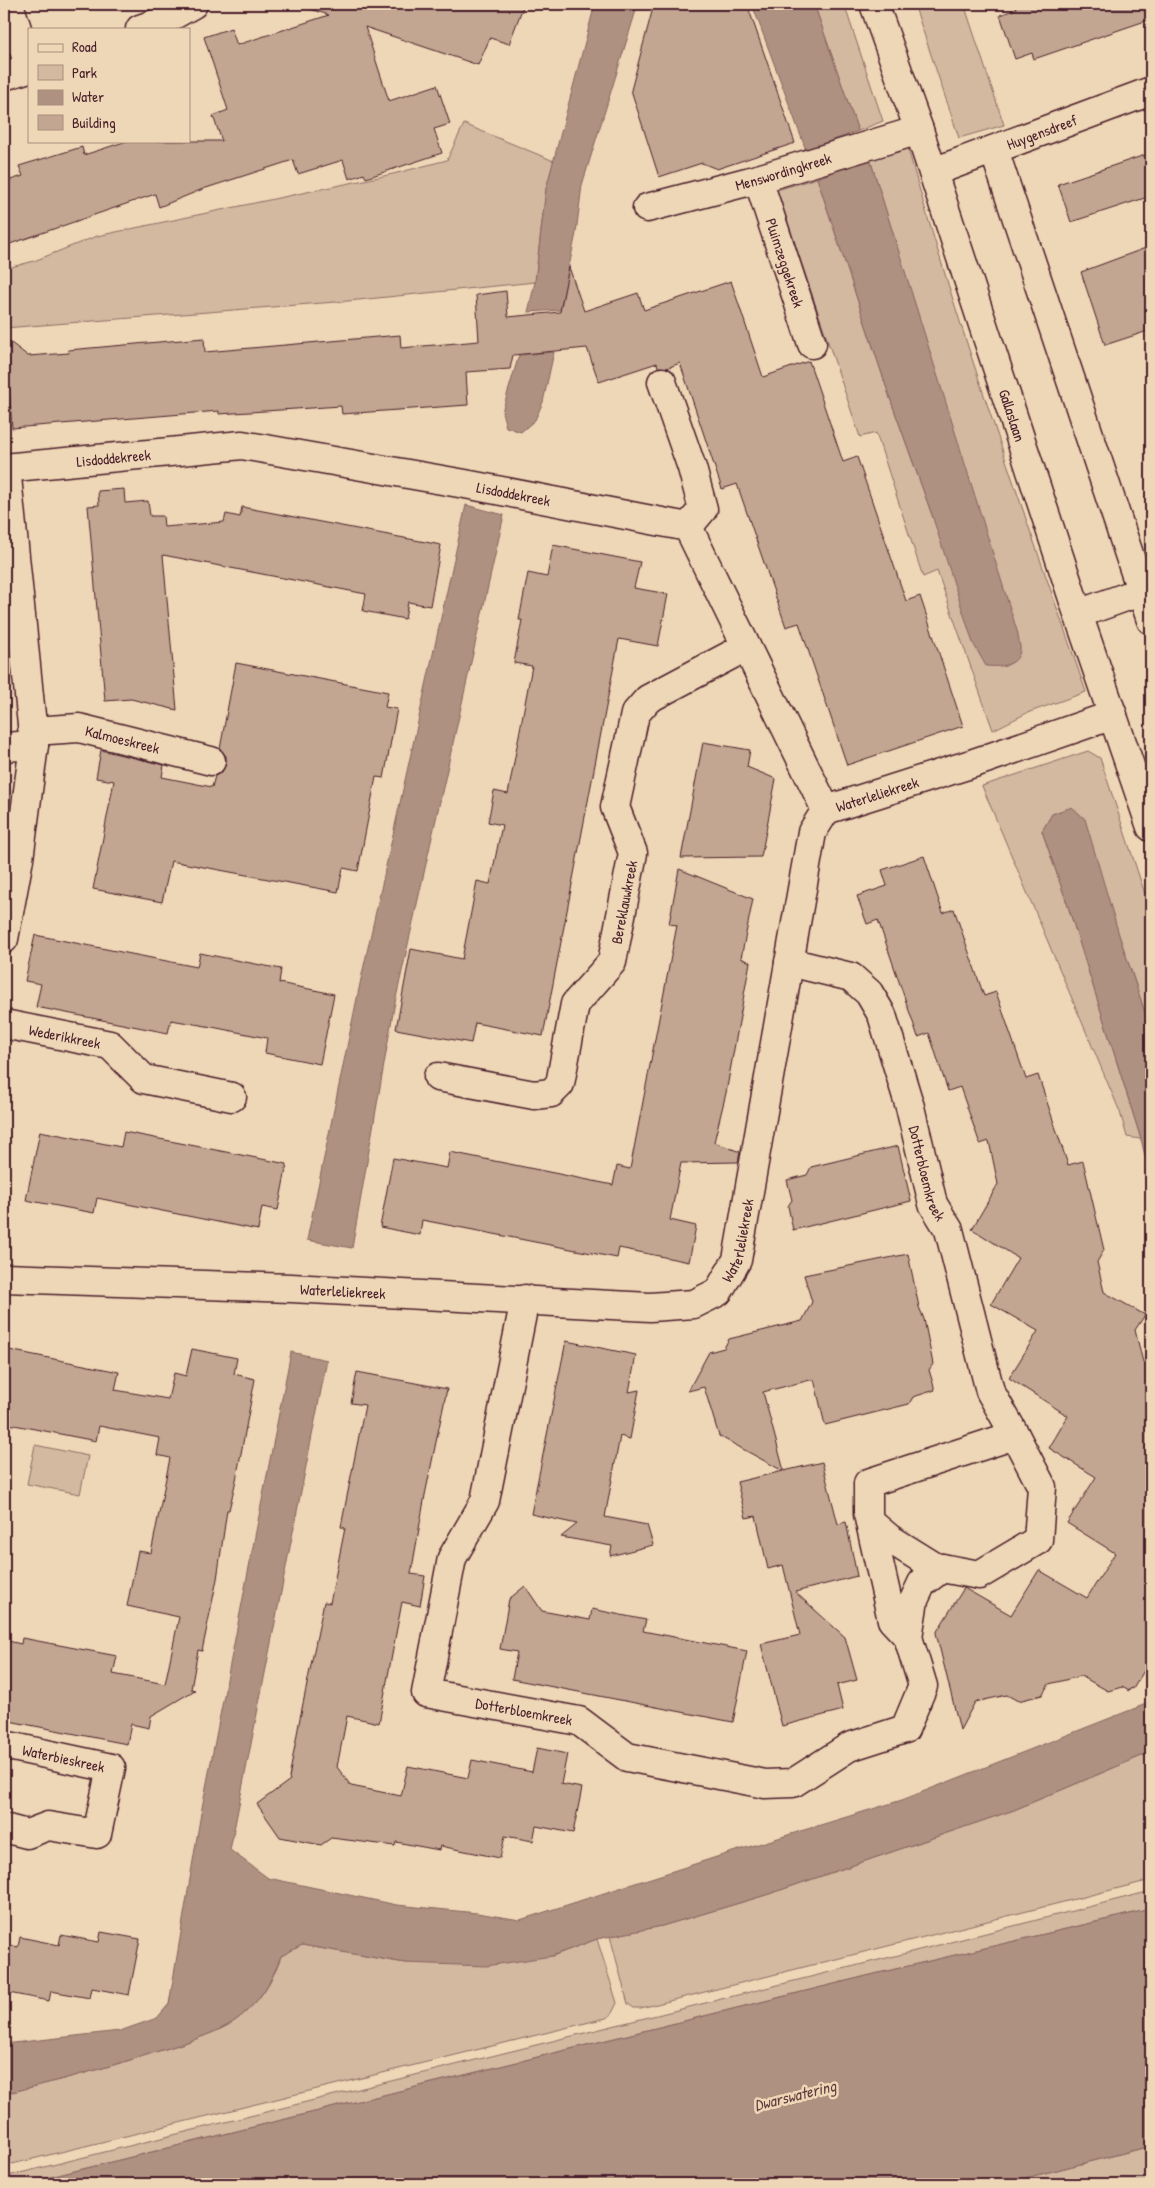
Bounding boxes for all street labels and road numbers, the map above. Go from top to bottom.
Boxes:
street label: Huygensdreef [1004,109,1080,154]
street label: Menswordingkreek [733,147,834,195]
street label: Pluimzeggekreek [761,215,810,310]
street label: Gallaslaan [994,386,1031,444]
street label: Lisdoddekreek [75,443,152,471]
street label: Lisdoddekreek [475,476,552,511]
street label: Kalmoeskreek [83,719,162,758]
street label: Waterleliekreek [833,771,921,817]
street label: Bereklauwkreek [605,858,642,946]
street label: Wederikkreek [27,1019,103,1053]
street label: Dotterbloemkreek [904,1123,951,1225]
street label: Waterleliekreek [716,1197,758,1286]
street label: Waterleliekreek [299,1278,386,1303]
street label: Dotterbloemkreek [474,1692,574,1730]
street label: Waterbieskreek [21,1739,107,1777]

